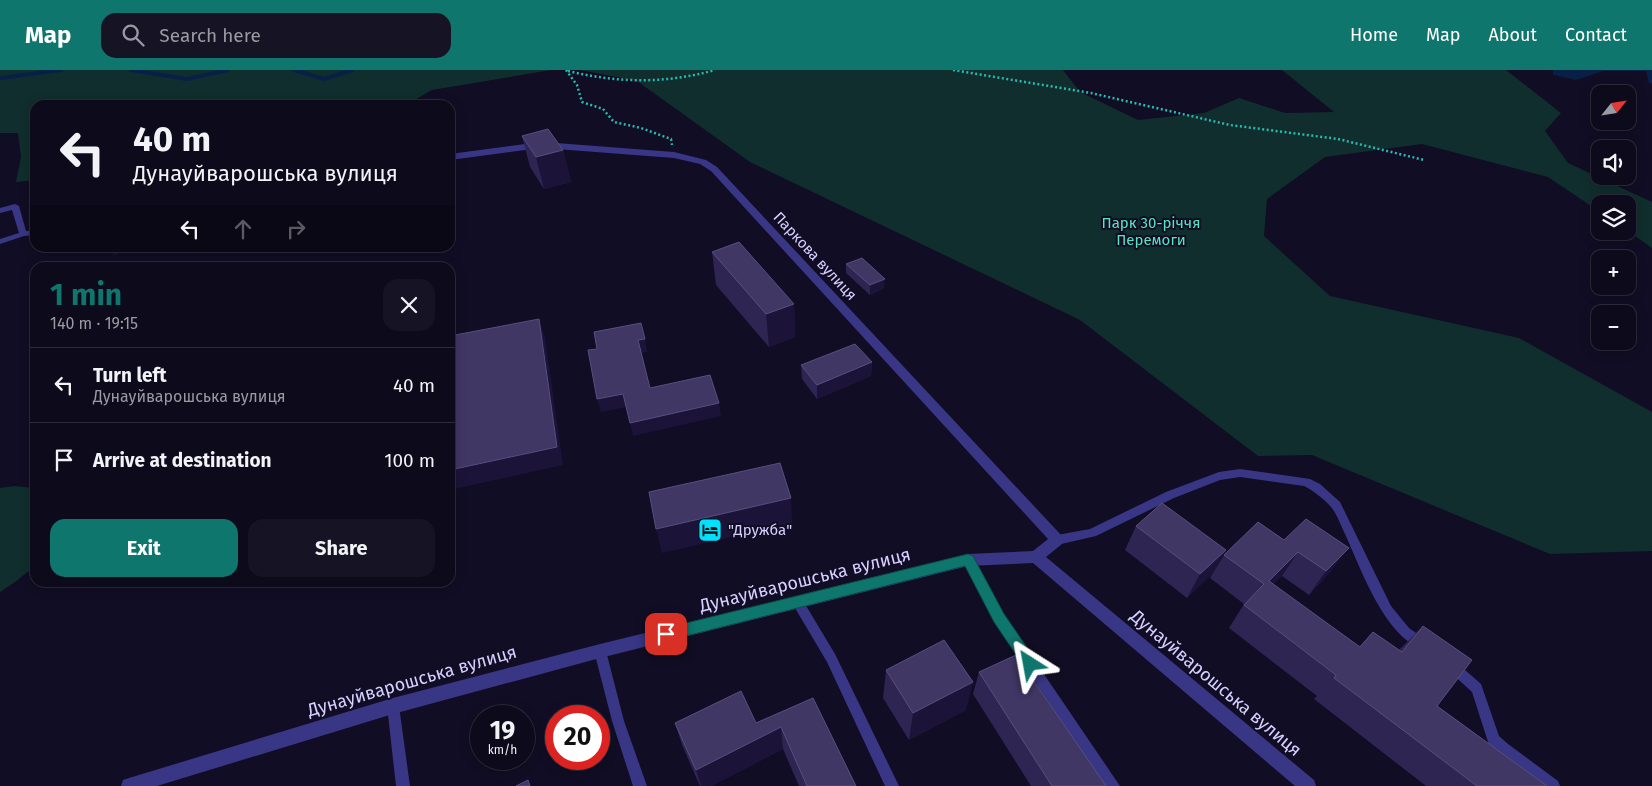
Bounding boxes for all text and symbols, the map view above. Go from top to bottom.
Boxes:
search box [101,13,451,58]
text: Map [25,21,71,49]
icon: search [119,21,147,49]
text: Search here [159,24,261,47]
text: Home [1350,24,1398,46]
text: Map [1426,24,1460,46]
text: About [1488,24,1537,46]
text: Contact [1565,24,1627,46]
north arrow [1591,85,1636,130]
map controls [1591,85,1636,350]
text: 40 m [133,118,211,160]
icon: left [50,120,115,185]
button: sound [1591,140,1636,185]
text: Дунауйварошська вулиця [133,160,398,187]
button: layers [1591,195,1636,240]
street label: Паркова вулиця [769,208,861,304]
park label: Парк 30-річчя Перемоги [1102,214,1200,249]
icon: left [176,215,204,243]
icon: ahead [229,215,257,243]
icon: right [282,215,310,243]
button: + [1591,250,1636,295]
text: 1 min [50,277,122,313]
button: close [383,279,435,331]
button: − [1591,305,1636,350]
text: 140 m · 19:15 [50,314,138,333]
text: Turn left [93,364,167,387]
icon: left [50,371,78,399]
text: 40 m [393,374,435,397]
text: Дунауйварошська вулиця [93,387,286,406]
icon: arrive [50,446,78,474]
text: Arrive at destination [93,449,272,472]
text: 100 m [384,449,435,472]
hotel icon: "Дружба" [697,517,723,543]
button: Exit [50,519,238,577]
button: Share [248,519,435,577]
place label: "Дружба" [728,521,792,539]
street label: Дунауйварошська вулиця [696,543,913,617]
street label: Дунауйварошська вулиця [1125,604,1306,761]
pin [645,613,687,655]
icon: arrive [652,620,680,648]
position arrow [1003,637,1055,689]
street label: Дунауйварошська вулиця [304,641,519,722]
speed limit sign: 20 [545,705,610,770]
text: 19 [490,716,515,746]
text: km/h [488,743,517,757]

